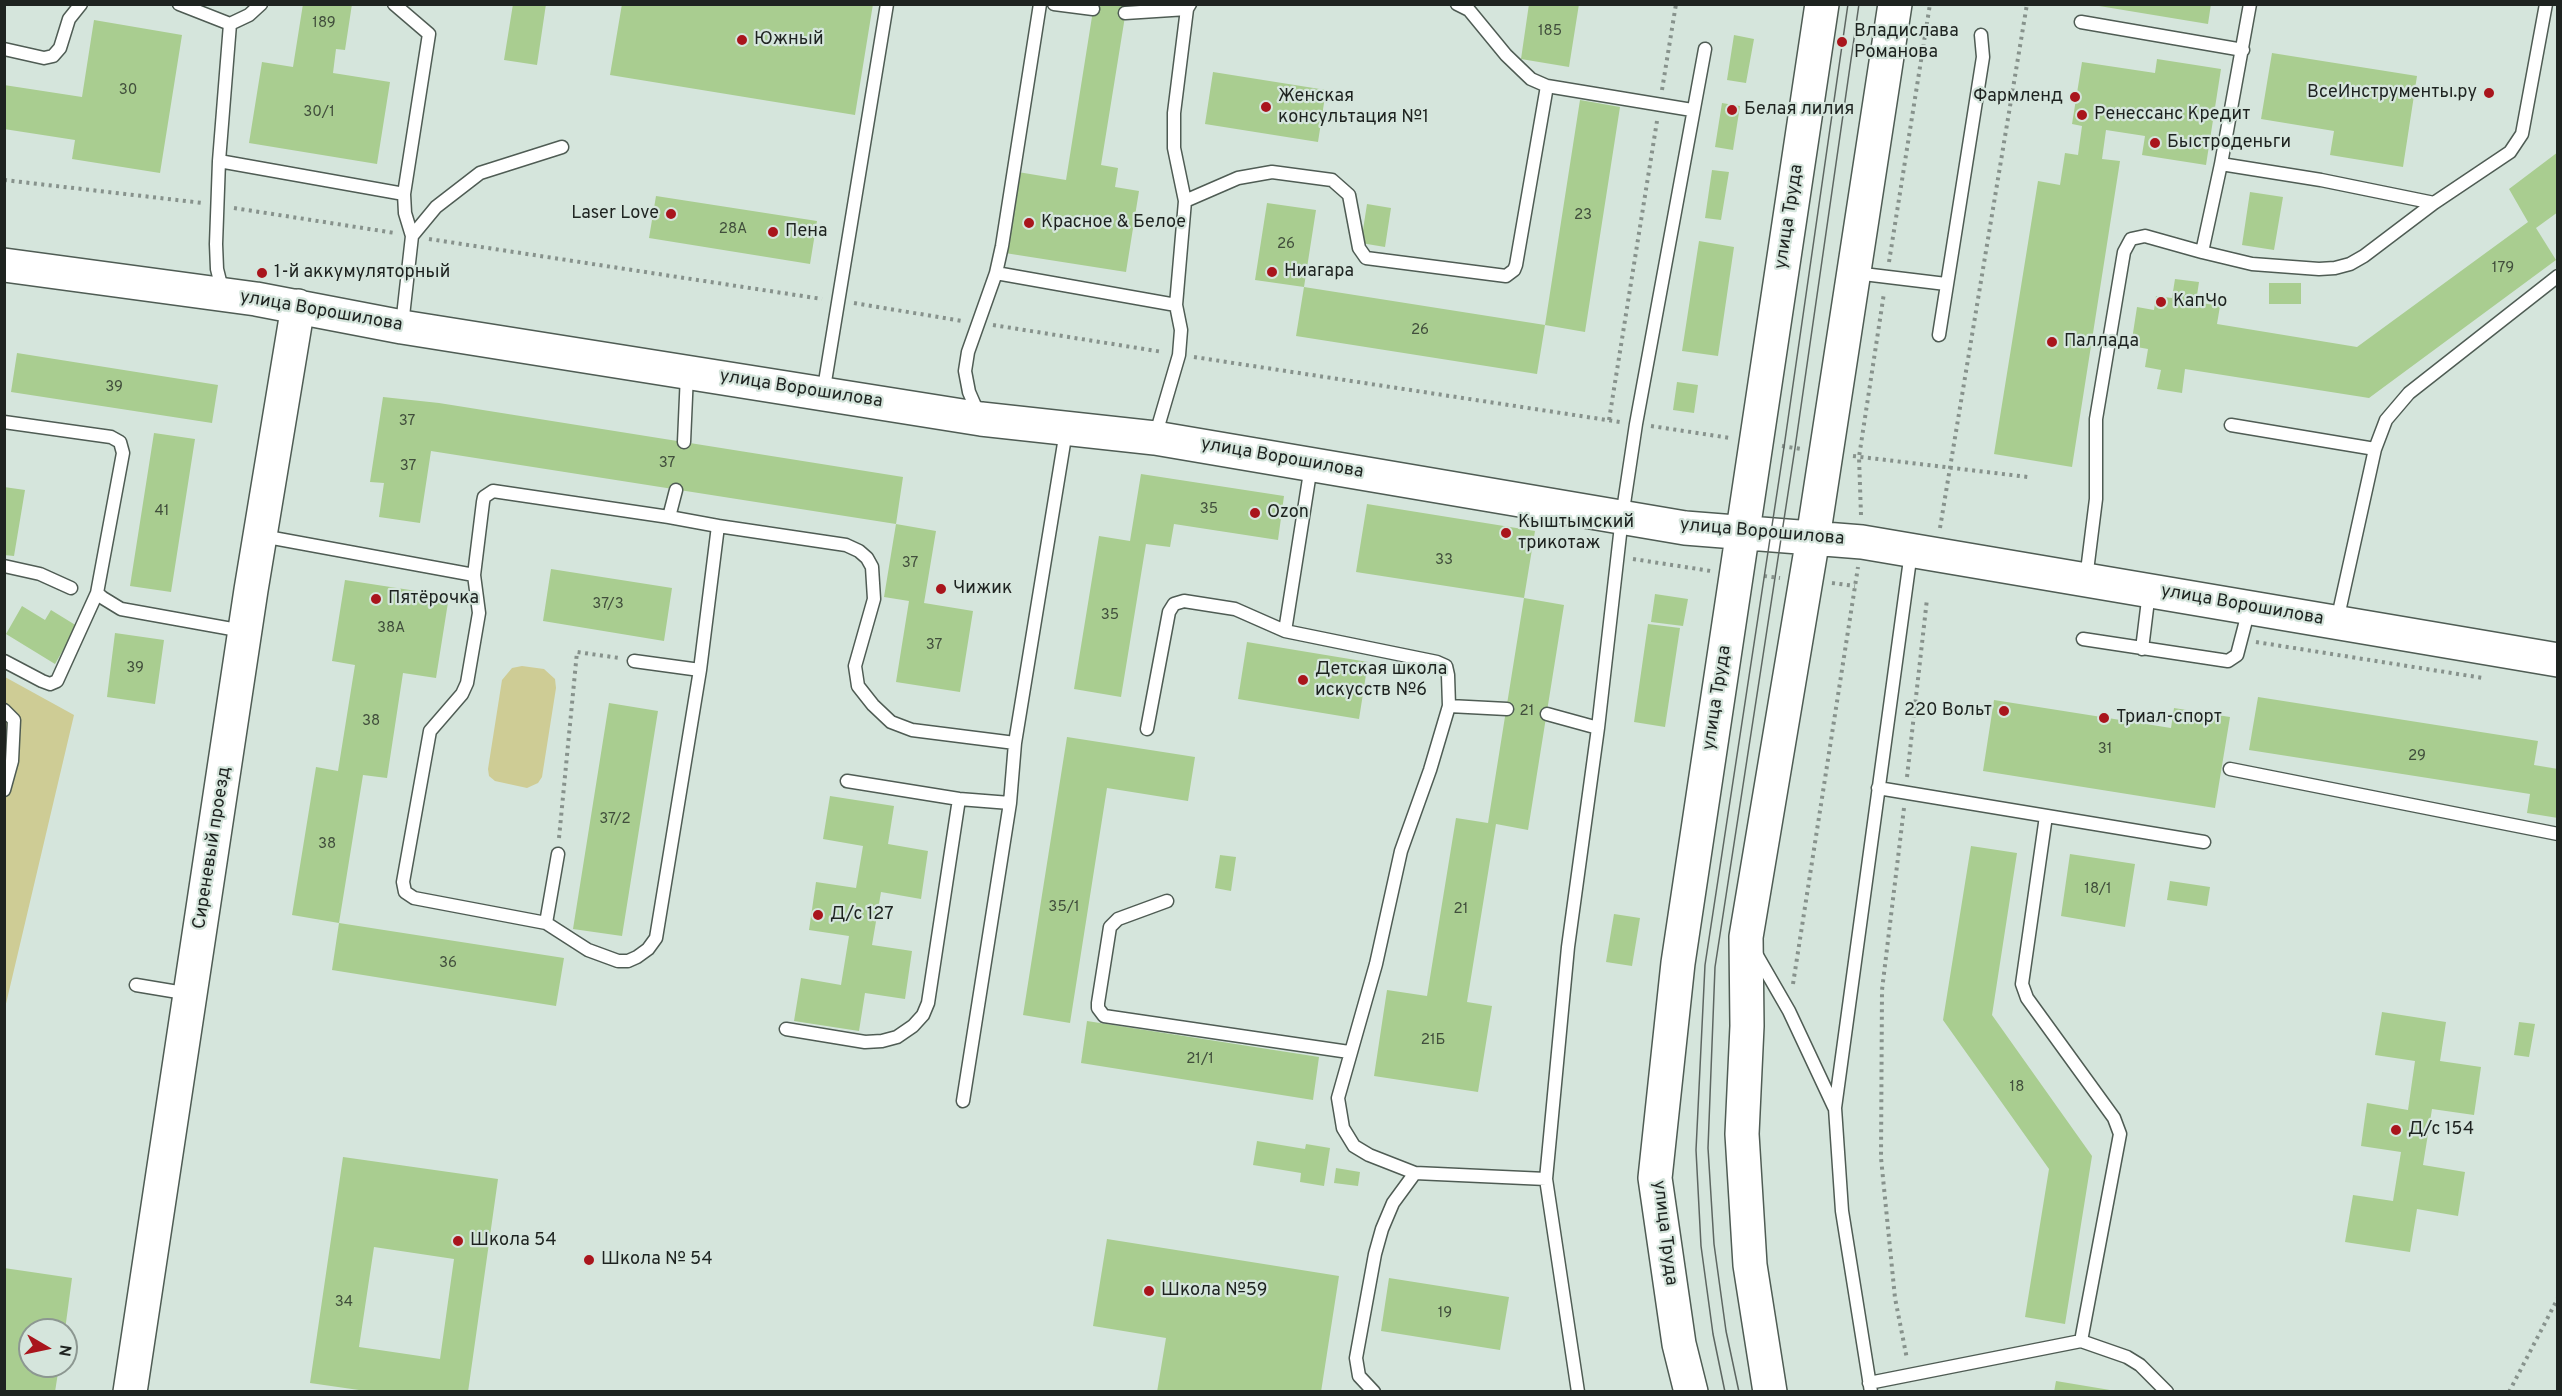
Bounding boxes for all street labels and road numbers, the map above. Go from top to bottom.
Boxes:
street label: улица Труда [1771,163,1809,271]
street label: улица Ворошилова [238,287,404,337]
street label: улица Ворошилова [718,366,884,414]
street label: улица Ворошилова [1199,434,1365,484]
street label: улица Ворошилова [1679,515,1845,551]
street label: улица Ворошилова [2159,581,2325,631]
street label: улица Труда [1699,644,1737,752]
street label: Сиреневый проезд [189,765,237,931]
street label: улица Труда [1647,1179,1681,1287]

